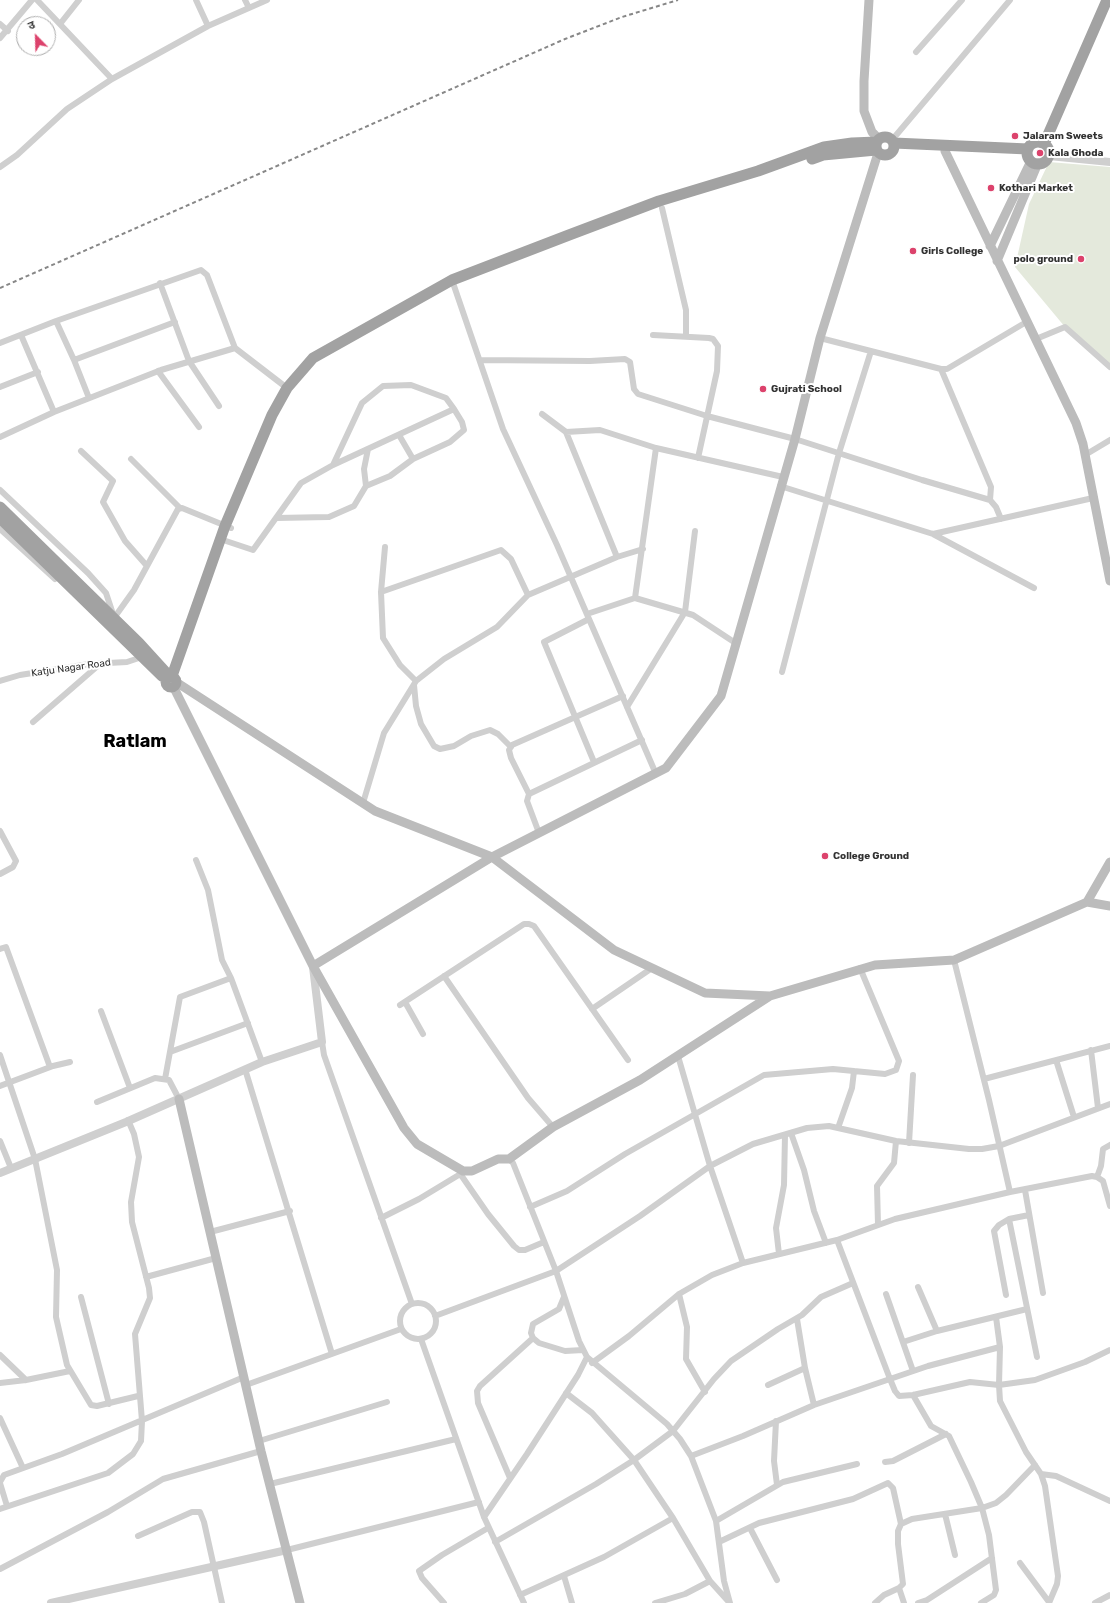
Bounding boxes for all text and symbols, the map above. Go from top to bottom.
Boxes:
north arrow [16,16,56,56]
text: उ [26,18,37,33]
place label: Jalaram Sweets [1023,130,1103,142]
marker: Jalaram Sweets [1010,131,1020,141]
place label: Kala Ghoda [1048,147,1103,159]
marker: Kala Ghoda [1035,148,1045,158]
place label: Kothari Market [999,182,1073,194]
marker: Kothari Market [986,183,996,193]
place label: Girls College [921,245,983,257]
marker: Girls College [908,246,918,256]
place label: polo ground [1013,253,1073,265]
marker: polo ground [1076,254,1086,264]
place label: Gujrati School [771,383,842,395]
marker: Gujrati School [758,384,768,394]
street label: Katju Nagar Road [30,656,112,680]
district label: Ratlam [103,731,167,753]
place label: College Ground [833,850,909,862]
marker: College Ground [820,851,830,861]

